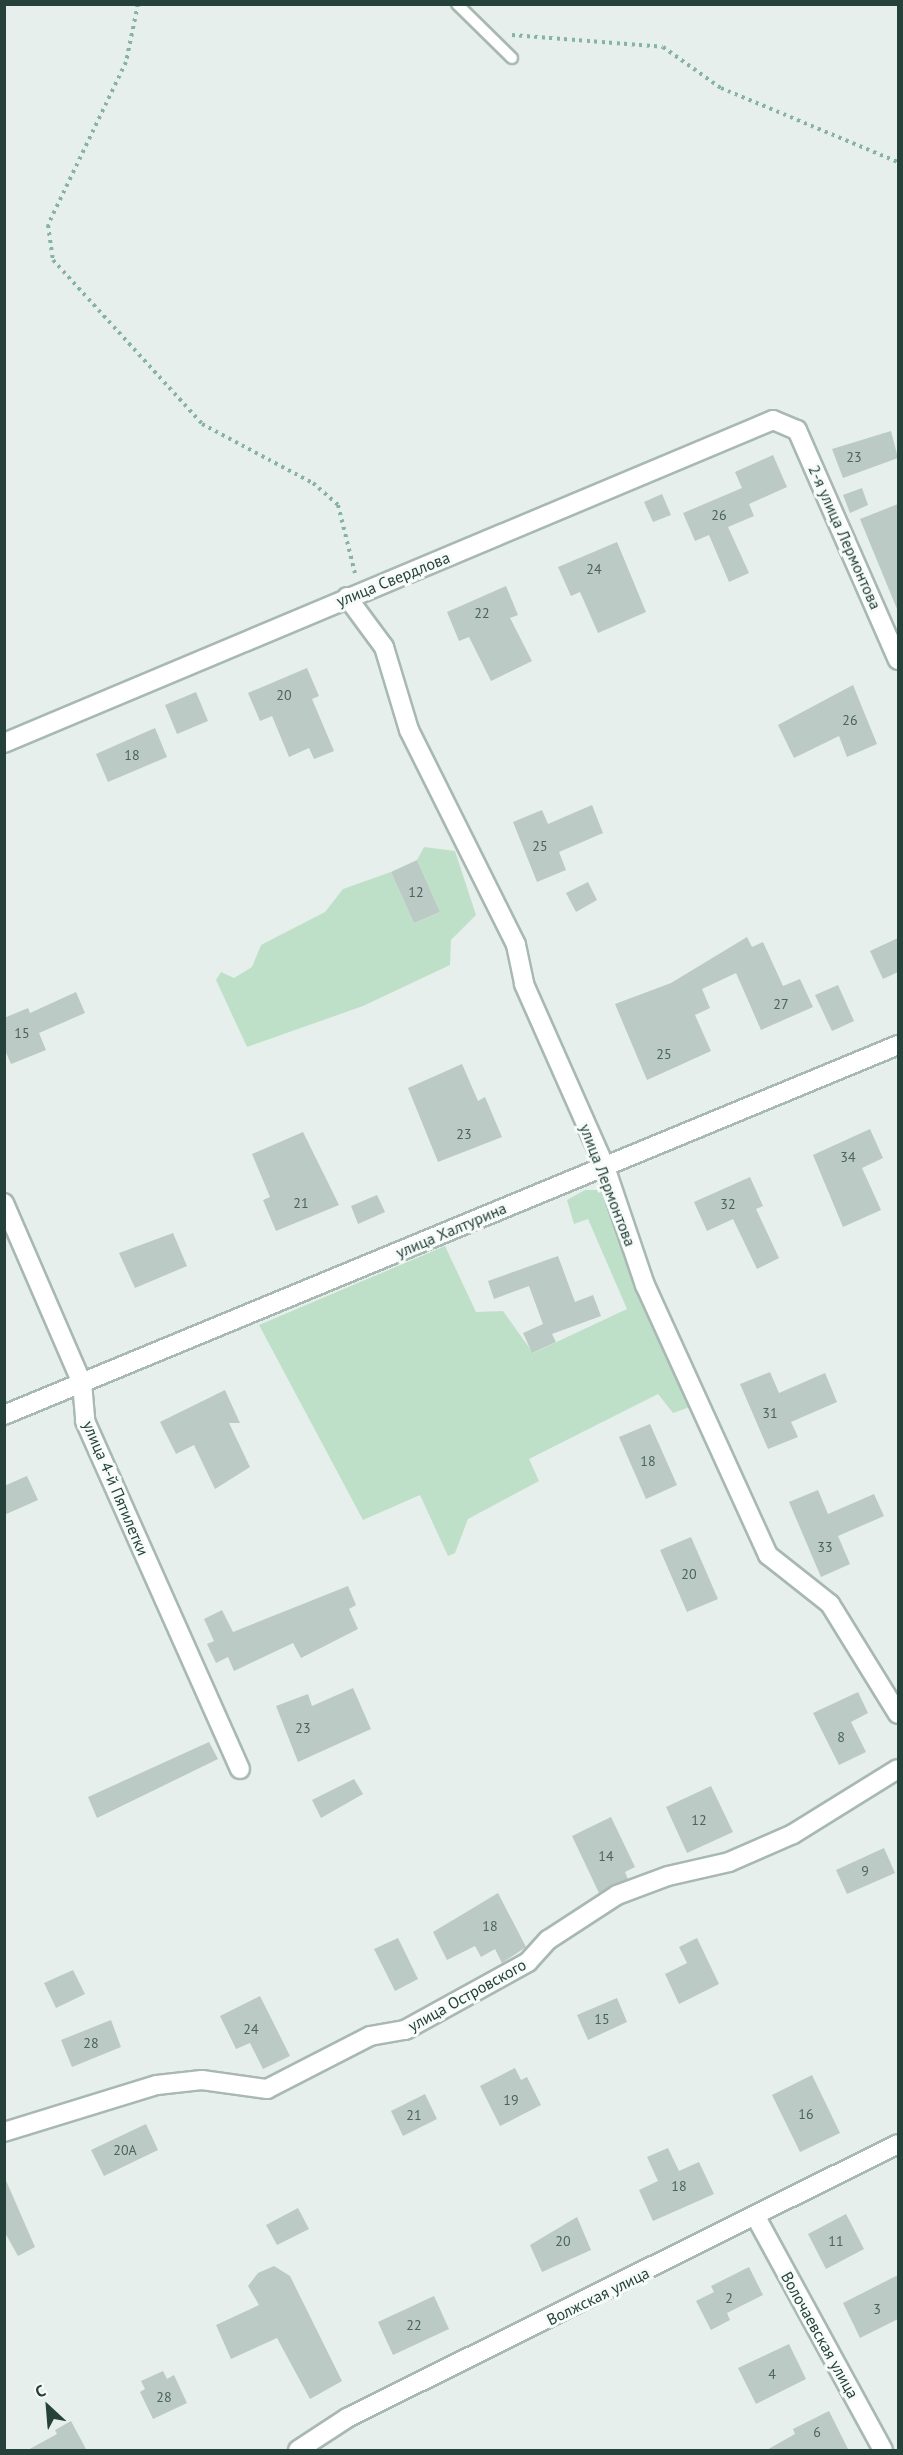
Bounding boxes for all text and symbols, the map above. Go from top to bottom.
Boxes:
house number: 23 [846,449,862,465]
street label: 2-я улица Лермонтова [804,462,886,612]
house number: 26 [711,507,727,523]
street label: улица Свердлова [334,548,452,610]
house number: 24 [586,561,602,577]
house number: 22 [474,605,490,621]
house number: 20 [276,687,292,703]
house number: 26 [842,712,858,728]
house number: 18 [124,747,140,763]
house number: 25 [532,838,548,854]
house number: 12 [408,884,424,900]
house number: 27 [773,996,789,1012]
house number: 15 [14,1025,30,1041]
house number: 25 [656,1046,672,1062]
street label: улица Лермонтова [576,1121,640,1249]
house number: 23 [456,1126,472,1142]
house number: 34 [840,1149,856,1165]
house number: 21 [293,1195,309,1211]
house number: 32 [720,1196,736,1212]
street label: улица Халтурина [393,1198,509,1262]
house number: 31 [762,1405,778,1421]
street label: улица 4-й Пятилетки [79,1418,153,1558]
house number: 18 [640,1453,656,1469]
house number: 33 [817,1539,833,1555]
house number: 20 [681,1566,697,1582]
house number: 23 [295,1720,311,1736]
house number: 8 [837,1729,845,1745]
house number: 12 [691,1812,707,1828]
house number: 14 [598,1848,614,1864]
house number: 9 [861,1863,869,1879]
house number: 18 [482,1918,498,1934]
street label: улица Островского [405,1955,529,2035]
house number: 15 [594,2011,610,2027]
house number: 24 [243,2021,259,2037]
house number: 28 [83,2035,99,2051]
house number: 19 [503,2092,519,2108]
house number: 16 [798,2106,814,2122]
house number: 21 [406,2107,422,2123]
house number: 20А [113,2142,137,2158]
house number: 18 [671,2178,687,2194]
house number: 20 [555,2233,571,2249]
house number: 11 [828,2233,844,2249]
street label: Волжская улица [544,2263,652,2329]
street label: Волочаевская улица [777,2268,863,2402]
house number: 2 [725,2290,733,2306]
house number: 3 [873,2301,881,2317]
house number: 22 [406,2317,422,2333]
house number: 4 [768,2366,776,2382]
north arrow [18,2377,78,2437]
text: С [32,2380,49,2402]
house number: 28 [156,2389,172,2405]
house number: 6 [813,2424,821,2440]

